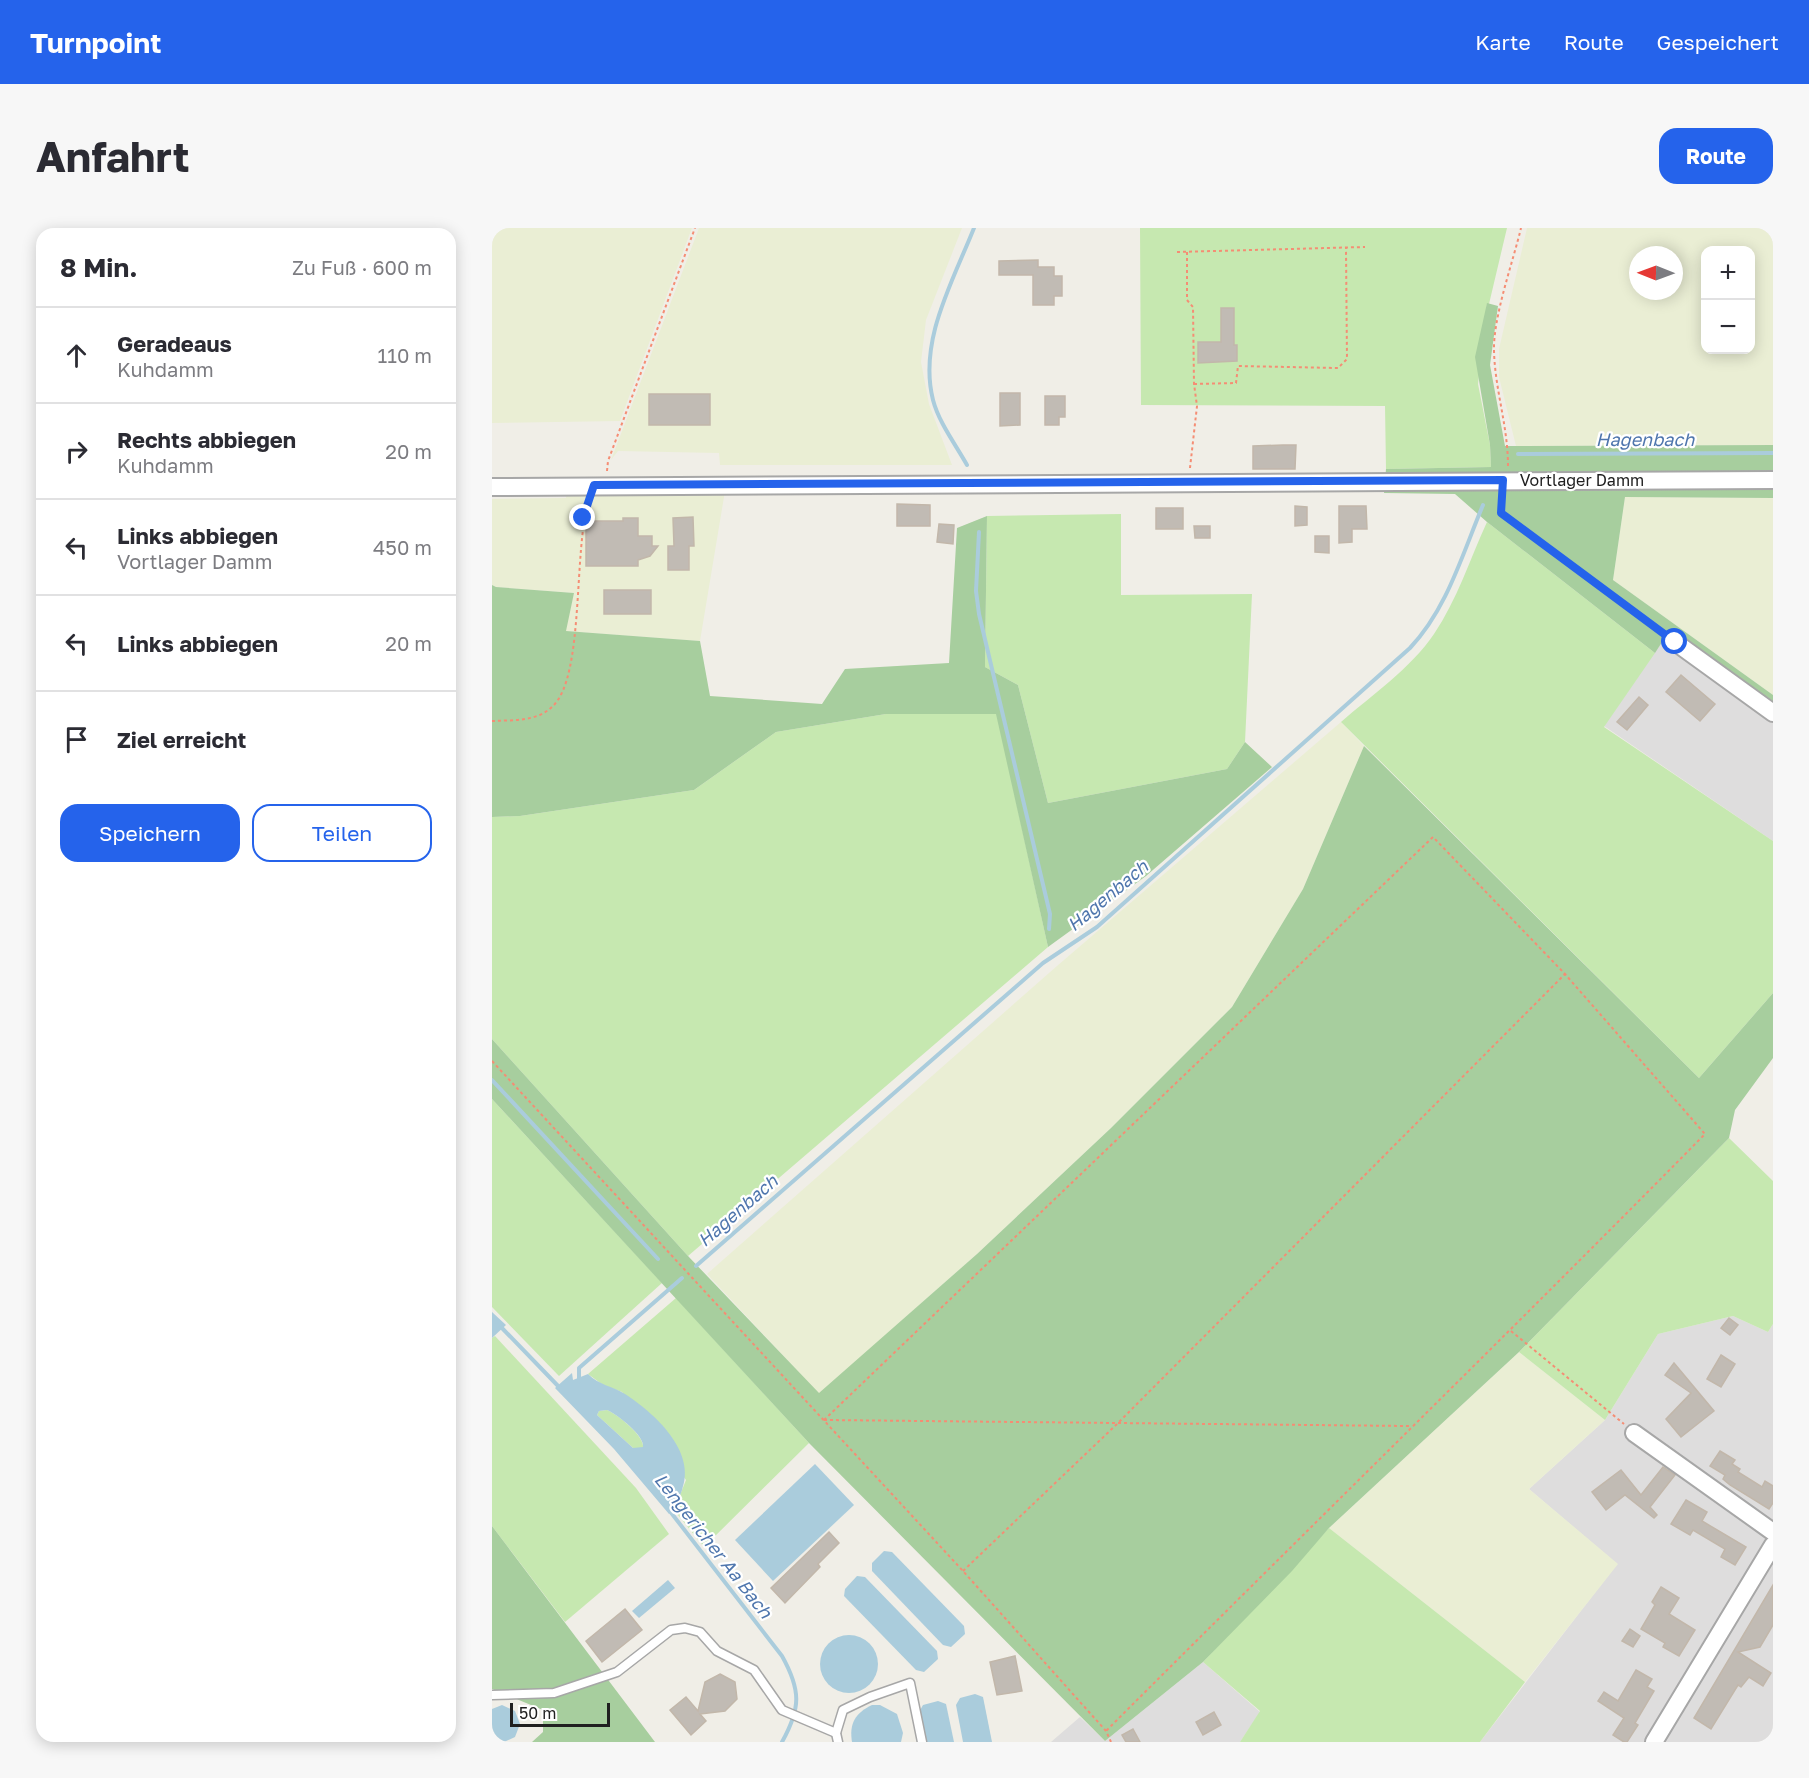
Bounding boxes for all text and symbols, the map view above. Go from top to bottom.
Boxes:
text: Turnpoint [30,26,161,59]
text: Karte [1475,29,1531,55]
text: Route [1564,29,1624,55]
text: Gespeichert [1657,29,1779,55]
button: Route [1659,128,1773,184]
text: Anfahrt [36,131,190,181]
north arrow [1629,246,1683,300]
map controls [1701,246,1755,354]
button: + [1701,246,1755,300]
text: 8 Min. [60,252,137,283]
text: Zu Fuß · 600 m [292,255,432,279]
button: − [1701,300,1755,354]
text: Geradeaus [117,330,232,357]
icon: ahead [60,339,93,372]
text: 110 m [378,343,432,367]
text: Kuhdamm [117,357,214,381]
text: Rechts abbiegen [117,426,296,453]
water label: Hagenbach [1596,428,1695,450]
icon: right [60,435,93,468]
text: 20 m [385,439,432,463]
text: Kuhdamm [117,453,214,477]
street label: Vortlager Damm [1520,470,1644,490]
route end [569,504,595,530]
text: Links abbiegen [117,522,278,549]
icon: left [60,531,93,564]
text: 450 m [373,535,432,559]
text: Vortlager Damm [117,549,273,573]
icon: left [60,627,93,660]
route start [1661,628,1687,654]
text: Links abbiegen [117,630,278,657]
text: 20 m [385,631,432,655]
icon: arrive [60,723,93,756]
text: Ziel erreicht [117,726,246,753]
button: Speichern [60,804,240,862]
button: Teilen [252,804,432,862]
water label: Hagenbach [1063,855,1153,935]
water label: Hagenbach [693,1169,782,1251]
water label: Lengericher Aa Bach [650,1469,778,1623]
scale bar [510,1700,610,1728]
text: 50 m [519,1703,556,1723]

